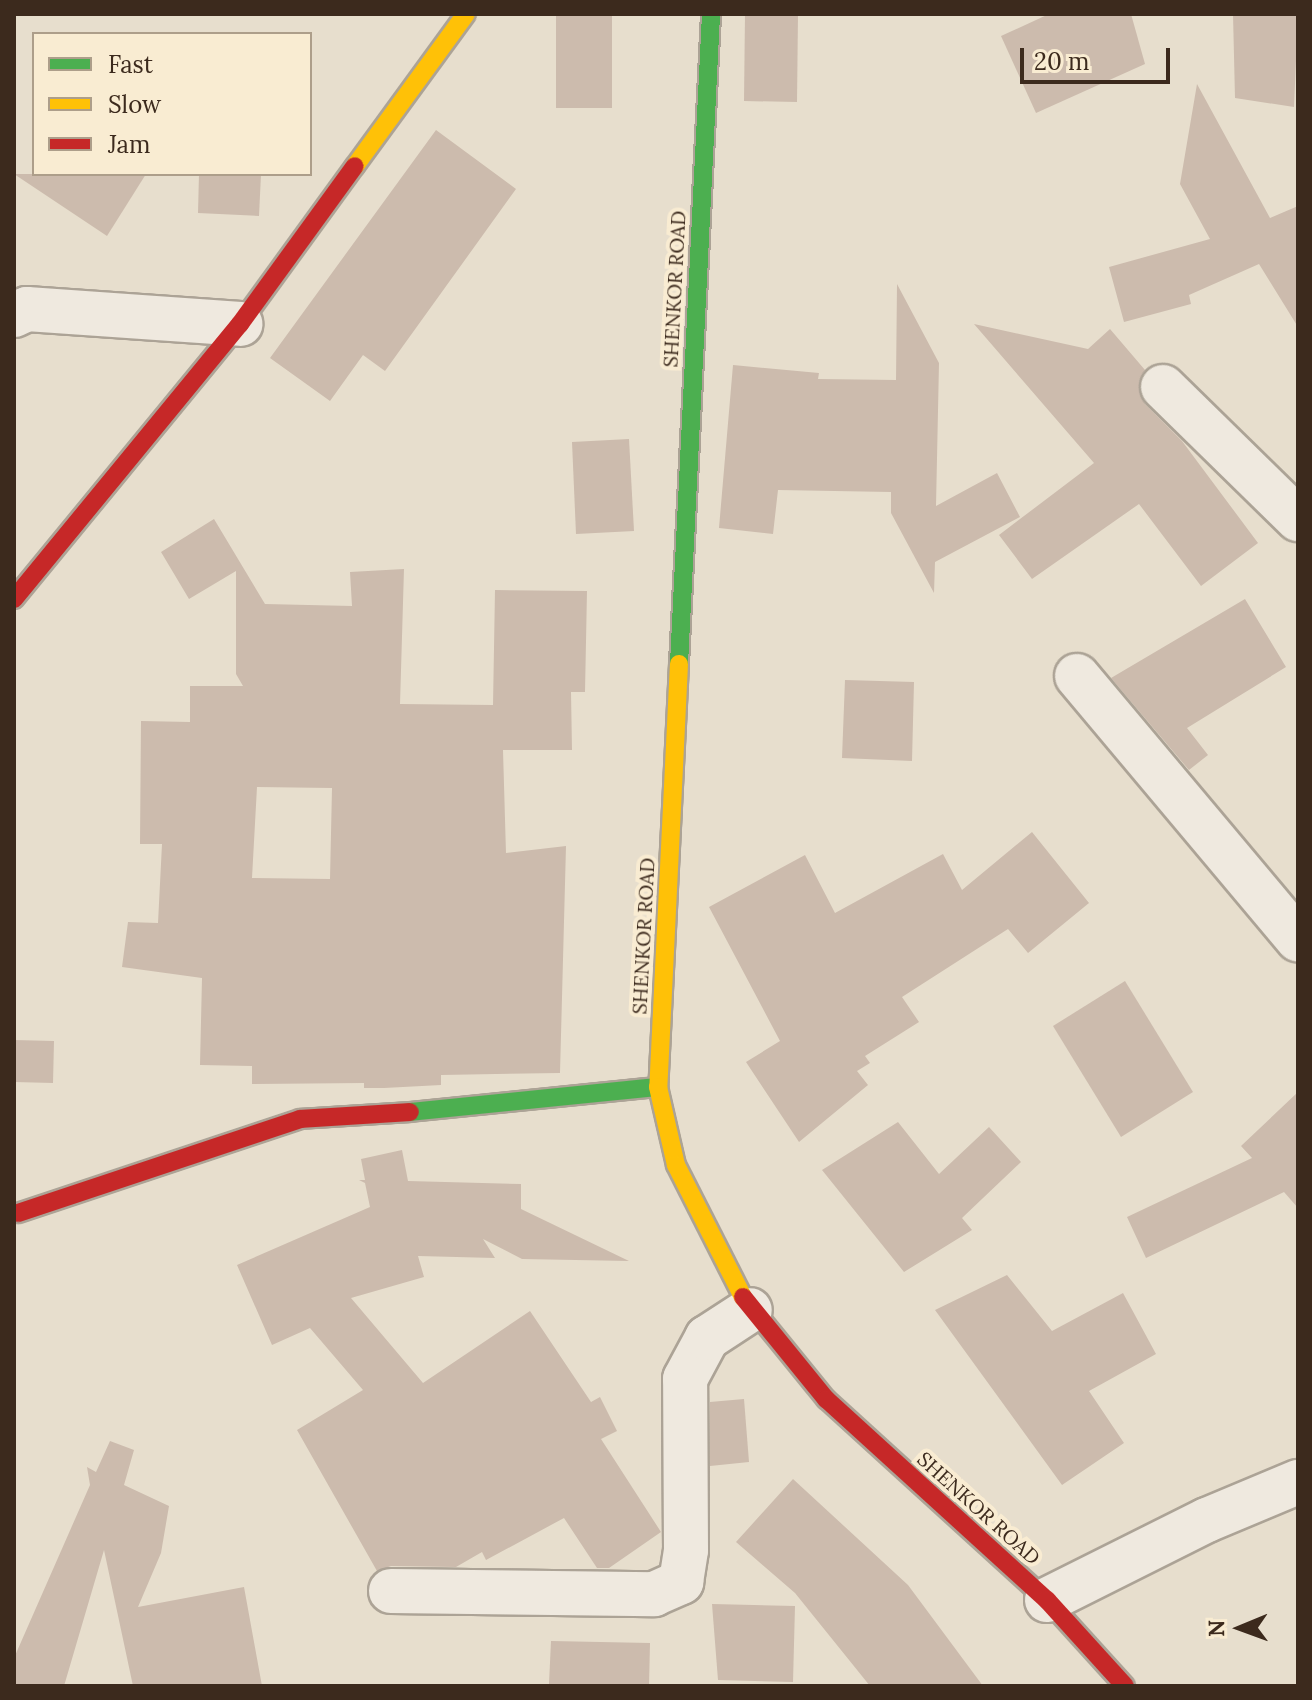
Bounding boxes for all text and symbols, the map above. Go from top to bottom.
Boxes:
legend [32,32,312,176]
scale bar [1024,32,1174,82]
text: 20 m [1034,46,1090,77]
text: Fast [108,49,153,80]
text: Slow [108,89,161,120]
text: Jam [108,129,150,160]
street label: SHENKOR ROAD [658,210,690,368]
street label: SHENKOR ROAD [627,857,659,1015]
street label: SHENKOR ROAD [913,1447,1045,1569]
north arrow [1200,1588,1280,1668]
text: N [1202,1620,1230,1637]

